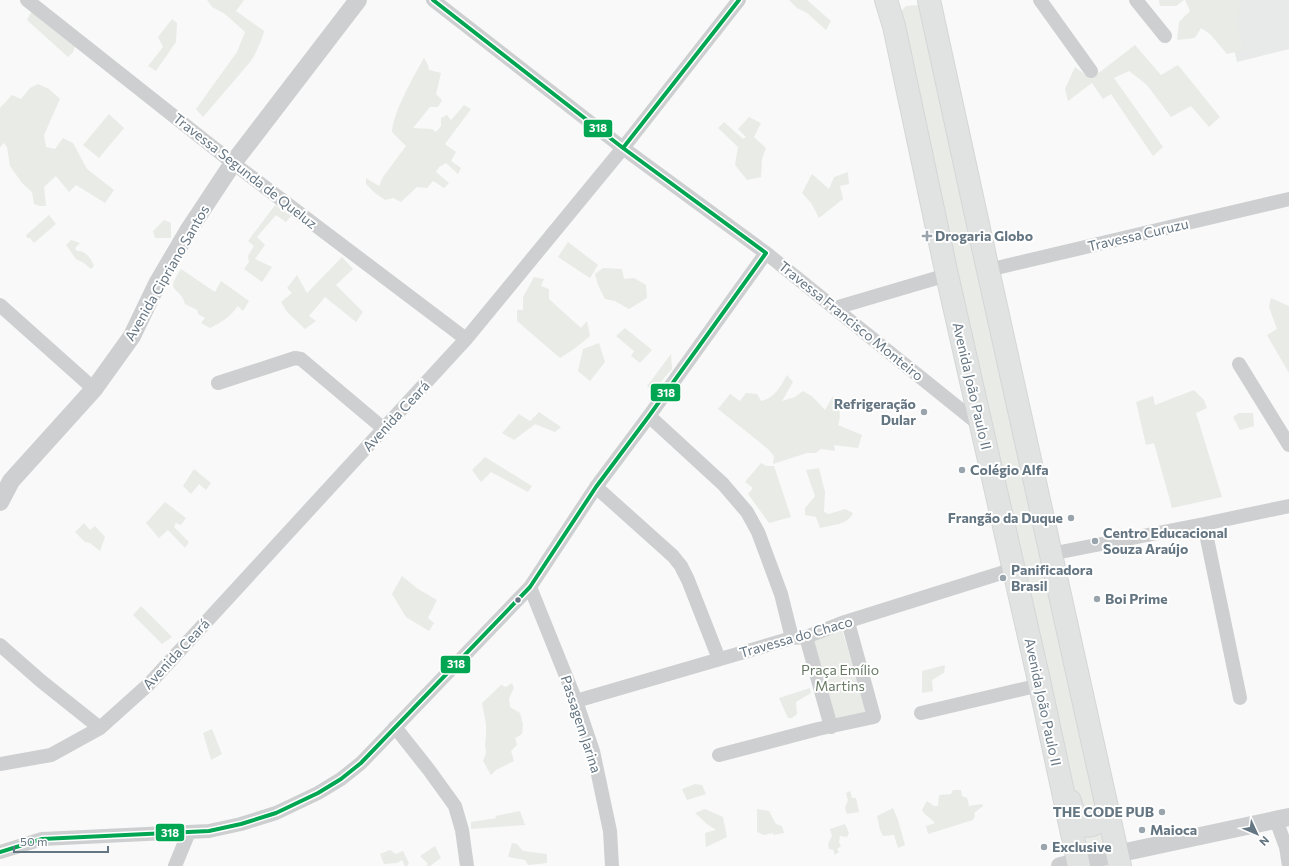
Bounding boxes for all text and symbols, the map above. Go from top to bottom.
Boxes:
street label: Travessa Segunda de Queluz [170,109,321,232]
line badge: 318 [583,119,613,138]
text: 318 [589,121,607,134]
street label: Avenida Cipriano Santos [121,202,212,344]
street label: Travessa Curuzu [1086,215,1190,254]
place label: Drogaria Globo [935,227,1033,244]
marker: Drogaria Globo [922,231,932,241]
street label: Travessa Francisco Monteiro [776,257,927,384]
street label: Avenida João Paulo II [950,321,995,451]
street label: Avenida Ceará [359,377,433,454]
line badge: 318 [650,383,681,402]
text: 318 [657,386,675,399]
place label: Refrigeração Dular [834,395,916,428]
marker: Refrigeração Dular [919,407,929,417]
place label: Colégio Alfa [970,461,1049,478]
marker: Colégio Alfa [957,465,967,475]
place label: Frangão da Duque [948,509,1063,526]
marker: Frangão da Duque [1066,513,1076,523]
place label: Centro Educacional Souza Araújo [1103,524,1228,557]
marker: Centro Educacional Souza Araújo [1090,536,1100,546]
place label: Panificadora Brasil [1011,561,1093,594]
marker: Panificadora Brasil [998,573,1008,583]
place label: Boi Prime [1105,590,1168,607]
marker: Boi Prime [1092,594,1102,604]
unlabelled marker [513,595,523,605]
street label: Travessa do Chaco [737,612,854,661]
street label: Avenida Ceará [139,615,213,692]
street label: Avenida João Paulo II [1022,636,1065,767]
line badge: 318 [440,655,471,674]
text: 318 [447,657,465,670]
park label: Praça Emílio Martins [801,661,879,694]
street label: Passagem Jarina [558,673,605,775]
place label: THE CODE PUB [1053,803,1154,820]
marker: THE CODE PUB [1157,807,1167,817]
north arrow [1237,814,1277,854]
place label: Maioca [1150,821,1197,838]
line badge: 318 [155,823,185,842]
marker: Maioca [1137,825,1147,835]
text: 318 [161,826,179,839]
scale bar [14,828,108,854]
text: 50 m [20,834,48,848]
text: N [1257,834,1272,849]
place label: Exclusive [1052,838,1112,855]
marker: Exclusive [1039,842,1049,852]

